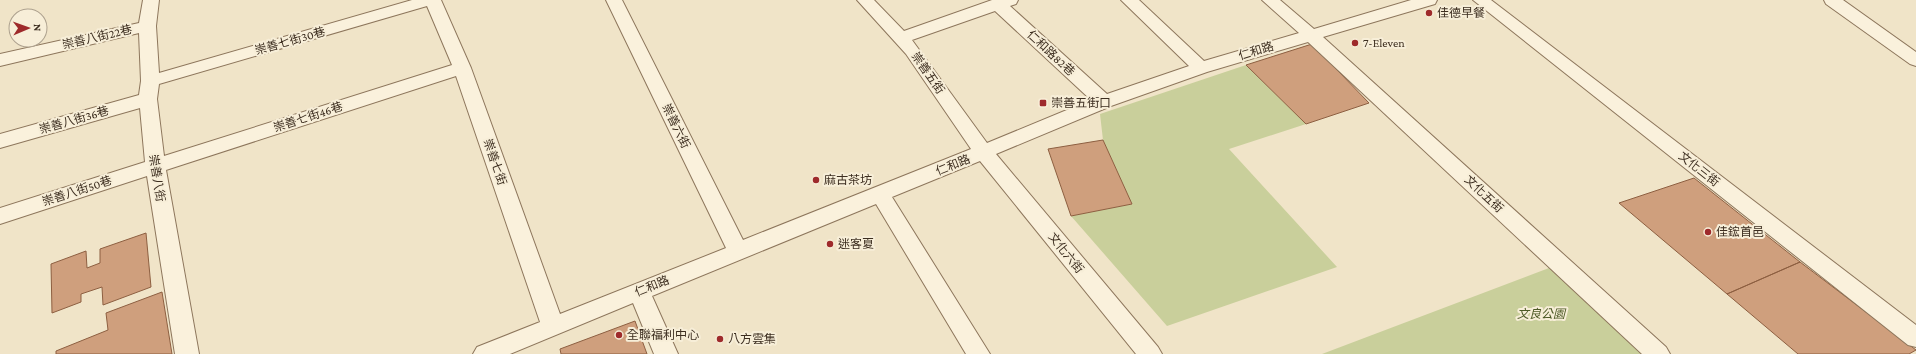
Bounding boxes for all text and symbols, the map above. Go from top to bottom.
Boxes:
place label: 佳德早餐 [1437,6,1485,20]
north arrow [8,8,48,48]
marker: 佳德早餐 [1424,8,1434,18]
street label: 崇善八街22巷 [61,22,133,52]
text: N [32,24,44,32]
street label: 崇善七街30巷 [253,24,327,58]
street label: 仁和路82巷 [1024,27,1078,79]
place label: 7-Eleven [1363,36,1405,50]
marker: 7-Eleven [1350,38,1360,48]
street label: 仁和路 [1237,39,1275,63]
street label: 崇善五街 [908,49,948,97]
place label: 崇善五街口 [1051,96,1111,110]
marker: 崇善五街口 [1038,98,1048,108]
street label: 崇善七街46巷 [271,99,345,135]
street label: 崇善六街 [659,101,693,151]
street label: 崇善八街36巷 [38,103,110,137]
street label: 崇善七街 [481,137,509,187]
street label: 文化三街 [1676,149,1722,189]
street label: 仁和路 [934,152,972,178]
street label: 崇善八街 [146,153,168,203]
street label: 崇善八街50巷 [40,173,114,209]
place label: 麻古茶坊 [824,173,872,187]
street label: 文化五街 [1462,173,1506,215]
marker: 麻古茶坊 [811,175,821,185]
place label: 佳鋐首邑 [1716,225,1764,239]
marker: 佳鋐首邑 [1703,227,1713,237]
street label: 文化六街 [1045,230,1087,276]
place label: 迷客夏 [838,237,874,251]
marker: 迷客夏 [825,239,835,249]
street label: 仁和路 [633,273,671,299]
park label: 文良公園 [1517,307,1567,321]
place label: 全聯福利中心 [627,328,699,342]
marker: 全聯福利中心 [614,330,624,340]
place label: 八方雲集 [728,332,776,346]
marker: 八方雲集 [715,334,725,344]

